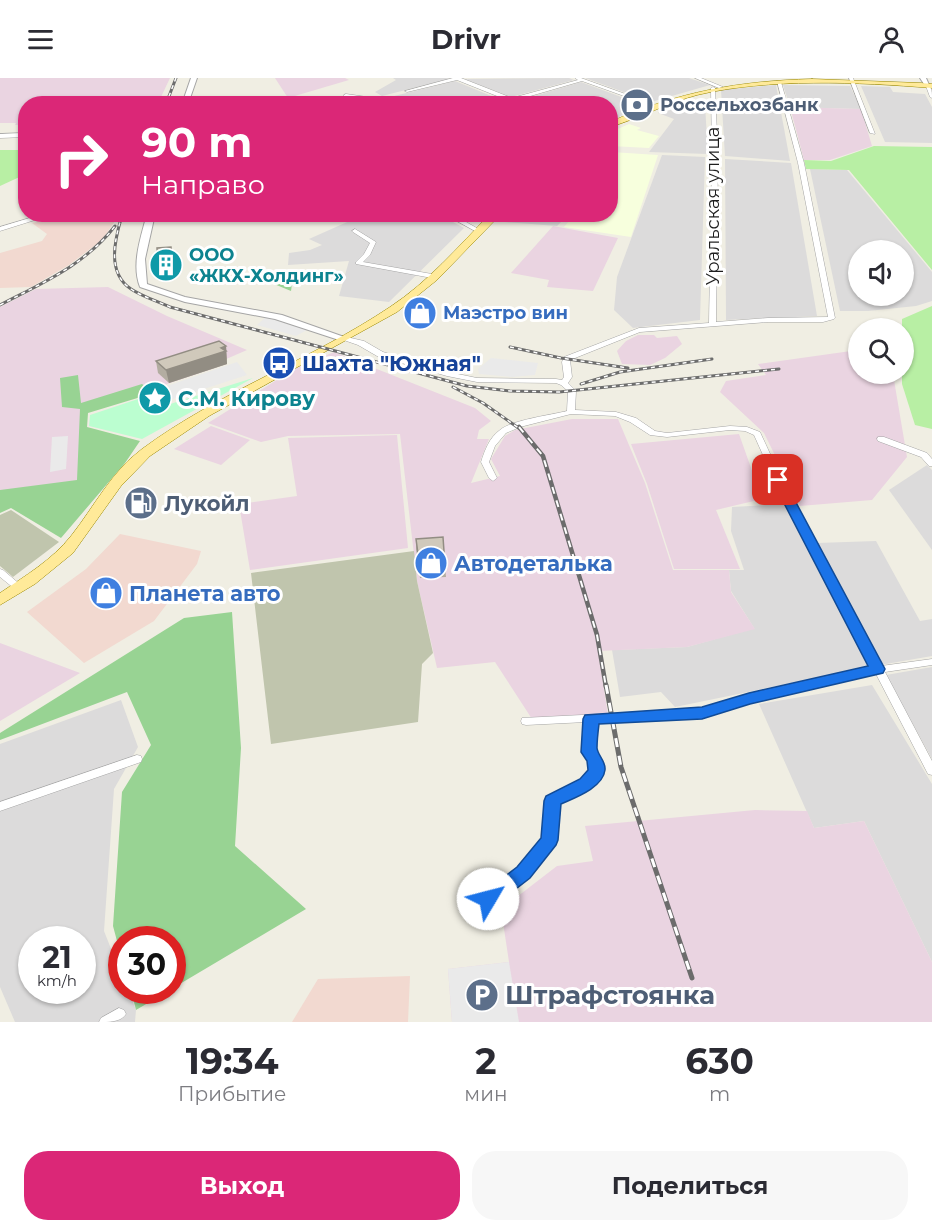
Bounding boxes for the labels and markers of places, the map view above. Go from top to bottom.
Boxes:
bank icon: Россельхозбанк [619,87,655,123]
place label: Россельхозбанк [660,94,819,116]
place label: ООО «ЖКХ-Холдинг» [189,244,344,287]
building icon: ООО «ЖКХ-Холдинг» [148,247,184,283]
shop icon: Маэстро вин [402,295,438,331]
place label: Маэстро вин [443,302,568,324]
bus stop icon: Шахта "Южная" [261,345,297,381]
place label: Шахта "Южная" [302,351,481,376]
place icon: С.М. Кирову [137,380,173,416]
place label: С.М. Кирову [178,386,315,411]
pin [752,454,803,505]
fuel station icon: Лукойл [123,485,159,521]
place label: Лукойл [164,491,249,516]
shop icon: Автодеталька [413,545,449,581]
place label: Автодеталька [454,551,613,576]
shop icon: Планета авто [88,575,124,611]
place label: Планета авто [129,581,281,606]
parking icon: Штрафстоянка [464,977,500,1013]
place label: Штрафстоянка [505,979,715,1011]

